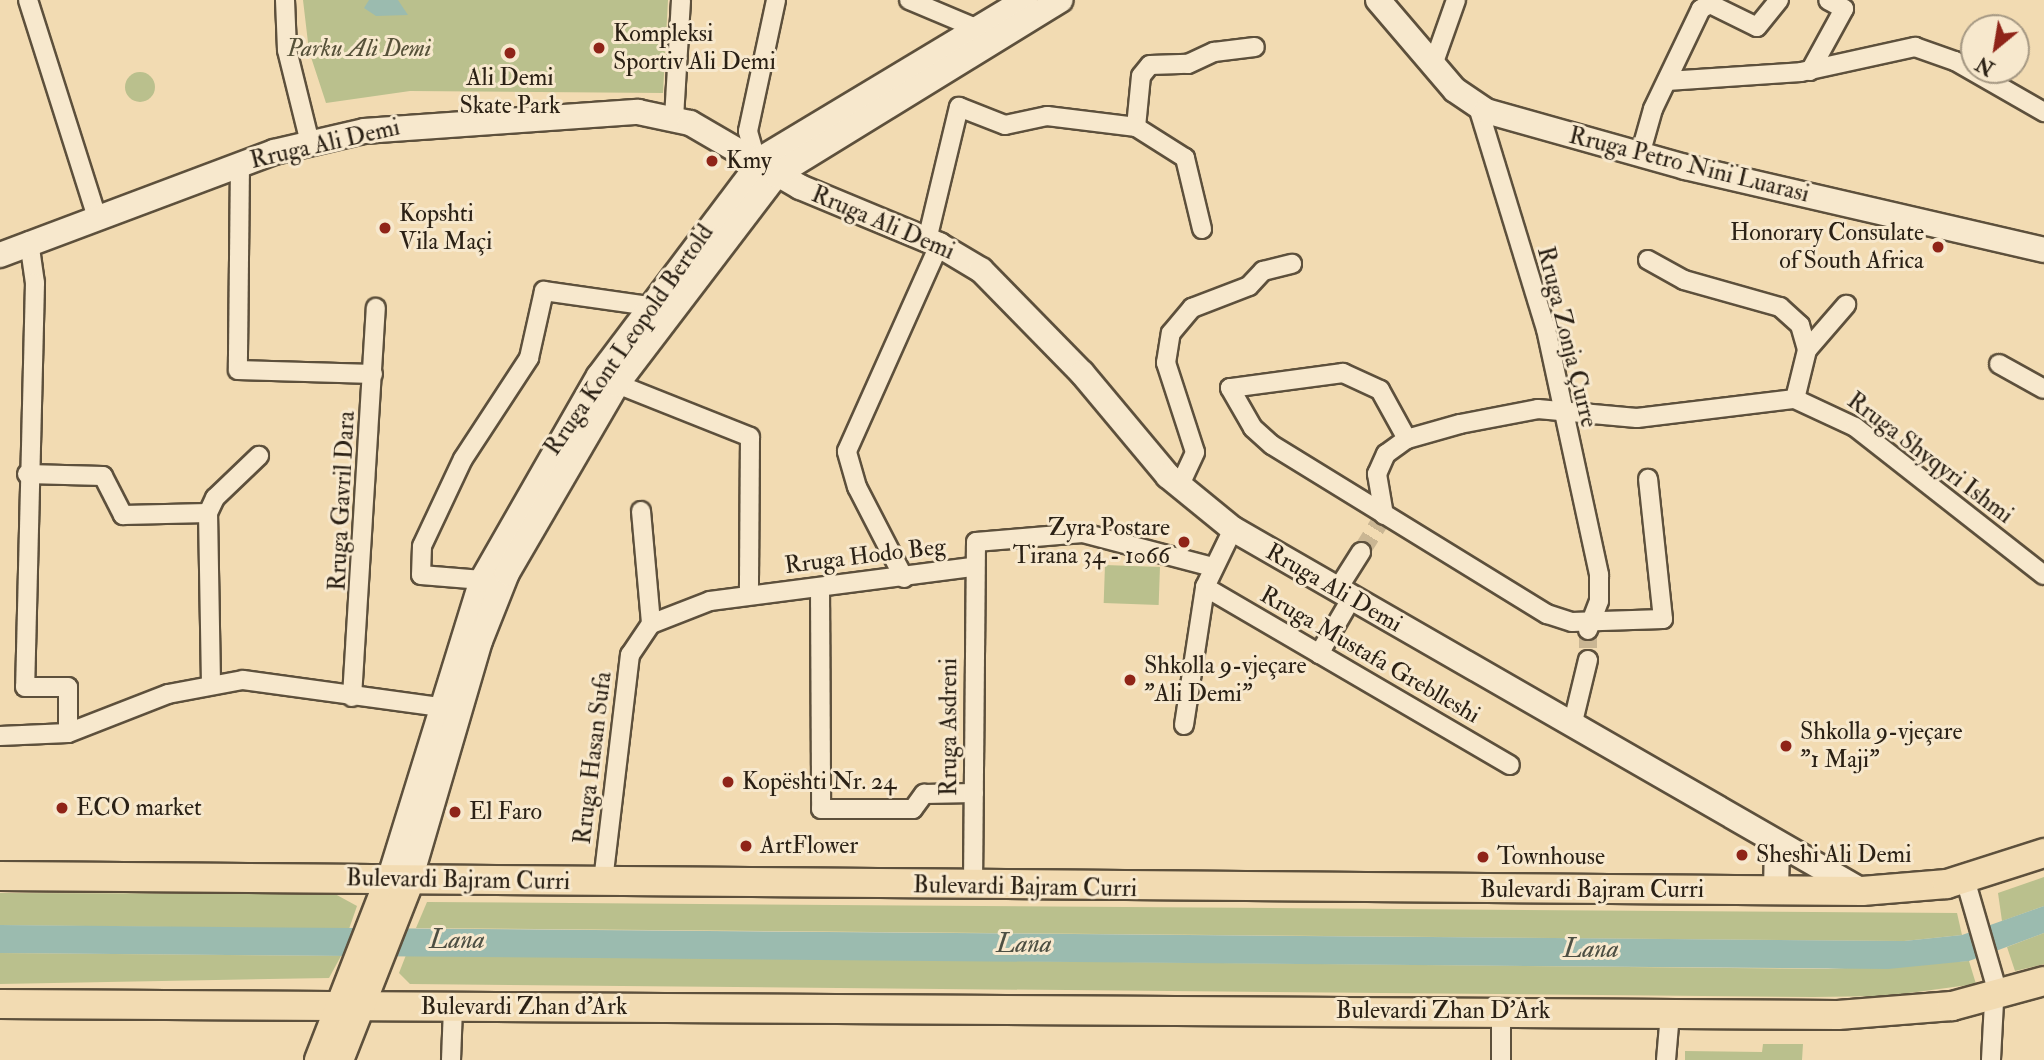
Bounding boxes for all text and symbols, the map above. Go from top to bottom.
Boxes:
north arrow [1960,14,2030,84]
place label: Kompleksi Sportiv Ali Demi [613,20,776,76]
park label: Parku Ali Demi [287,35,431,63]
marker: Kompleksi Sportiv Ali Demi [591,40,607,56]
marker: Ali Demi Skate Park [502,45,518,61]
text: N [1972,51,1999,80]
place label: Ali Demi Skate Park [459,64,561,120]
street label: Rruga Ali Demi [247,113,403,175]
street label: Rruga Petro Nini Luarasi [1566,121,1812,209]
place label: Kmy [726,147,772,175]
marker: Kmy [704,153,720,169]
street label: Rruga Ali Demi [807,180,959,266]
place label: Kopshti Vila Maçi [399,200,492,256]
street label: Rruga Kont Leopold Bertold [538,219,720,461]
place label: Honorary Consulate of South Africa [1730,219,1924,275]
marker: Kopshti Vila Maçi [377,220,393,236]
marker: Honorary Consulate of South Africa [1930,239,1946,255]
street label: Rruga Zonja Çurre [1531,244,1603,430]
street label: Rruga Shyqyri Ishmi [1841,386,2019,530]
street label: Rruga Gavril Dara [323,410,361,592]
place label: Zyra Postare Tirana 34 - 1066 [1013,514,1170,570]
street label: Rruga Hodo Beg [783,532,947,580]
marker: Zyra Postare Tirana 34 - 1066 [1176,534,1192,550]
street label: Rruga Ali Demi [1261,537,1407,639]
street label: Rruga Mustafa Greblleshi [1255,580,1485,730]
place label: Shkolla 9-vjeçare "Ali Demi" [1144,652,1306,708]
street label: Rruga Asdreni [935,658,963,796]
street label: Rruga Hasan Sufa [568,670,618,846]
marker: Shkolla 9-vjeçare "Ali Demi" [1122,672,1138,688]
place label: Shkolla 9-vjeçare "1 Maji" [1800,718,1962,774]
marker: Shkolla 9-vjeçare "1 Maji" [1778,738,1794,754]
place label: Kopështi Nr. 24 [742,768,896,796]
marker: Kopështi Nr. 24 [720,774,736,790]
place label: ECO market [76,794,202,822]
place label: El Faro [469,798,542,826]
marker: ECO market [54,800,70,816]
marker: El Faro [447,804,463,820]
place label: ArtFlower [760,832,858,860]
marker: ArtFlower [738,838,754,854]
place label: Sheshi Ali Demi [1756,841,1912,869]
place label: Townhouse [1497,843,1605,871]
marker: Sheshi Ali Demi [1734,847,1750,863]
marker: Townhouse [1475,849,1491,865]
street label: Bulevardi Bajram Curri [346,864,570,896]
street label: Bulevardi Bajram Curri [913,871,1137,903]
street label: Bulevardi Bajram Curri [1480,876,1704,904]
water label: Lana [429,925,485,957]
water label: Lana [996,929,1052,961]
water label: Lana [1563,934,1619,966]
street label: Bulevardi Zhan d'Ark [421,993,627,1021]
street label: Bulevardi Zhan D'Ark [1336,997,1550,1025]

